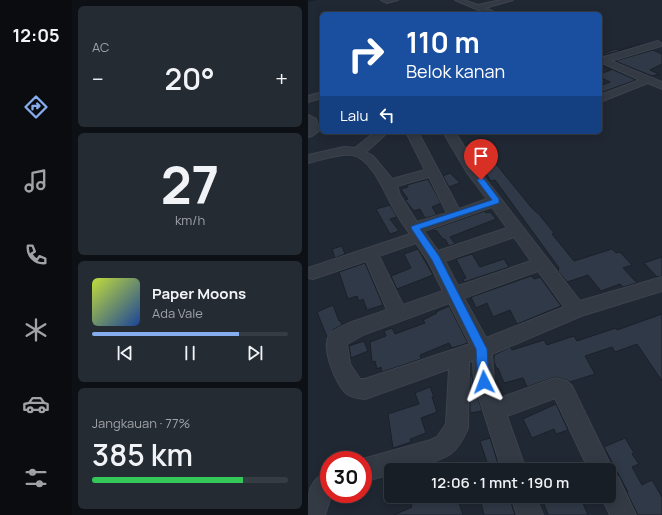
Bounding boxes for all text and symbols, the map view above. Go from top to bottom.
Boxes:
text: 12:05 [12,23,60,47]
text: 110 m [406,23,480,61]
icon: right [340,28,392,80]
text: AC [92,38,109,56]
text: 20° [164,58,215,99]
text: Belok kanan [406,59,505,83]
text: − [92,64,104,94]
text: + [275,64,288,94]
icon: directions [22,93,50,121]
icon: left [376,104,398,126]
text: Lalu [340,105,368,126]
pin [464,139,498,180]
icon: arrive [470,145,492,167]
text: 27 [161,149,219,220]
icon: music [22,167,50,195]
text: km/h [175,211,205,229]
icon: phone [22,241,50,269]
text: Paper Moons [152,283,246,304]
text: Ada Vale [152,304,203,322]
icon: climate [22,316,50,344]
icon: previous [114,342,136,364]
icon: pause [179,342,201,364]
icon: next [244,342,266,364]
position arrow [463,361,505,403]
icon: car [22,390,50,418]
text: Jangkauan · 77% [92,414,190,432]
text: 385 km [92,434,193,475]
speed limit sign: 30 [320,451,372,503]
icon: filters [22,464,50,492]
text: 12:06 · 1 mnt · 190 m [431,472,569,493]

